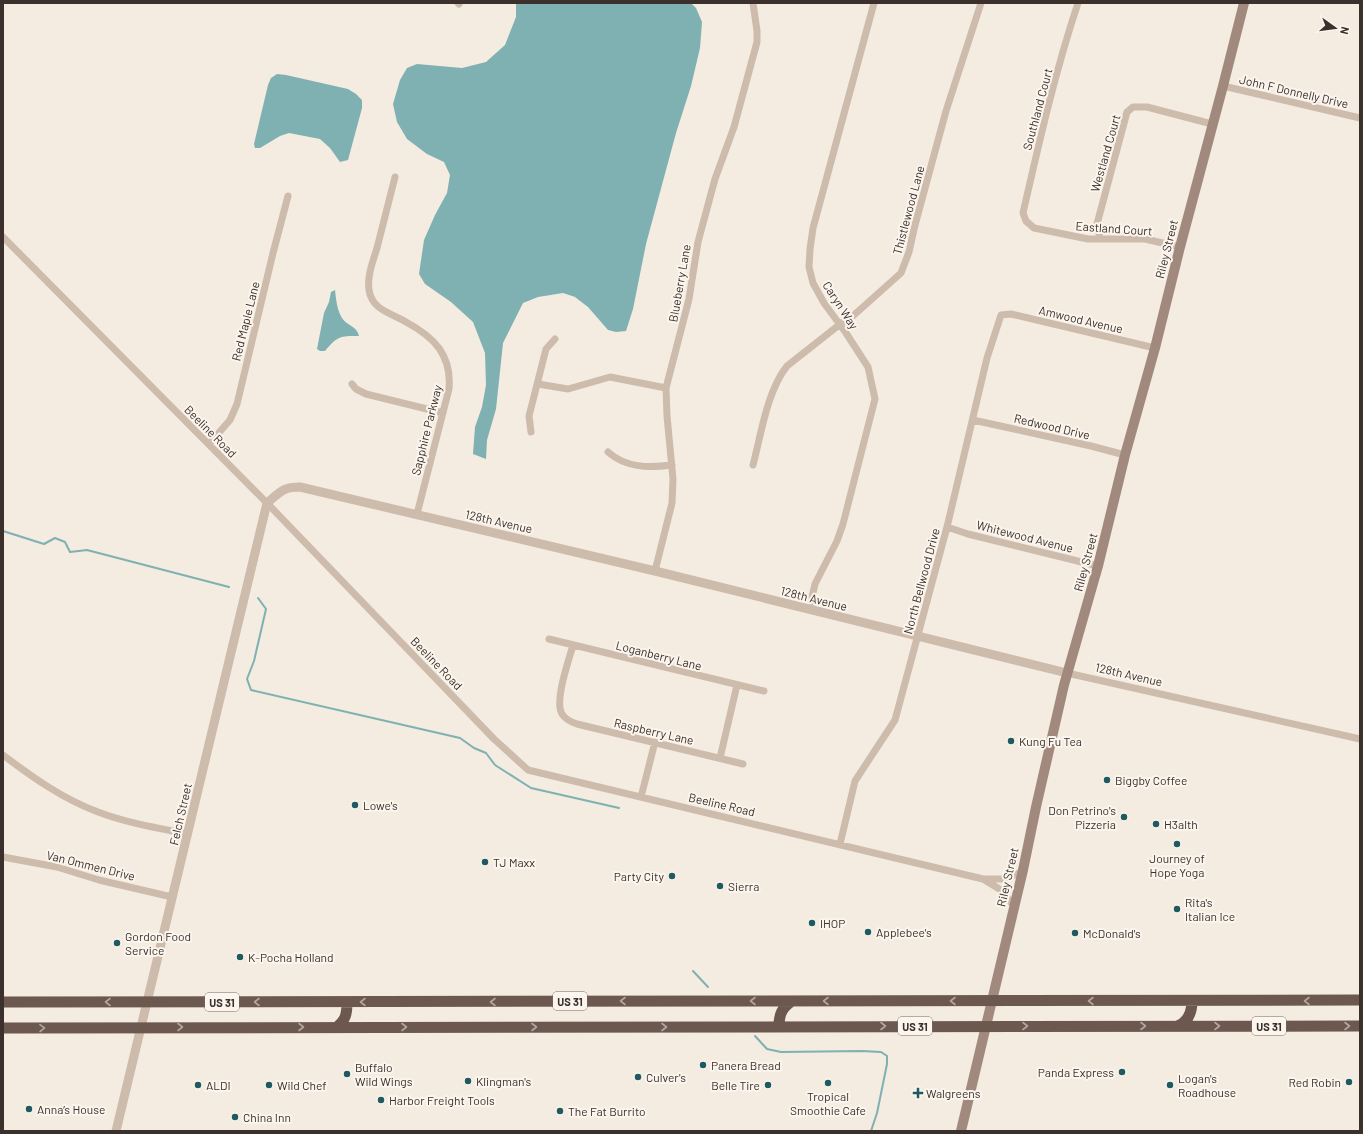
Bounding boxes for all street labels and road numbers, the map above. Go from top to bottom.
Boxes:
street label: Southland Court [1019,67,1055,151]
street label: John F Donnelly Drive [1238,72,1350,110]
street label: Westland Court [1087,113,1123,193]
street label: Thistlewood Lane [889,164,927,256]
street label: Eastland Court [1075,218,1153,238]
street label: Riley Street [1152,218,1180,280]
street label: Blueberry Lane [665,243,693,323]
street label: Caryn Way [820,279,862,332]
street label: Red Maple Lane [228,280,262,362]
street label: Amwood Avenue [1038,303,1124,335]
street label: Sapphire Parkway [408,383,444,477]
street label: Beeline Road [182,402,240,460]
street label: Redwood Drive [1013,410,1091,442]
street label: 128th Avenue [464,507,534,535]
street label: Whitewood Avenue [975,517,1075,555]
street label: North Bellwood Drive [900,527,942,635]
street label: Riley Street [1070,531,1100,593]
street label: 128th Avenue [779,583,849,613]
street label: Beeline Road [408,634,466,692]
street label: Loganberry Lane [615,638,703,672]
street label: 128th Avenue [1094,660,1164,688]
street label: Raspberry Lane [613,715,695,747]
street label: Felch Street [166,782,194,846]
street label: Beeline Road [687,790,757,818]
street label: Riley Street [993,846,1021,908]
street label: Van Ommen Drive [45,847,137,883]
road number: US 31 [553,992,587,1010]
road number: US 31 [205,993,239,1011]
road number: US 31 [898,1017,932,1035]
road number: US 31 [1252,1017,1286,1035]

